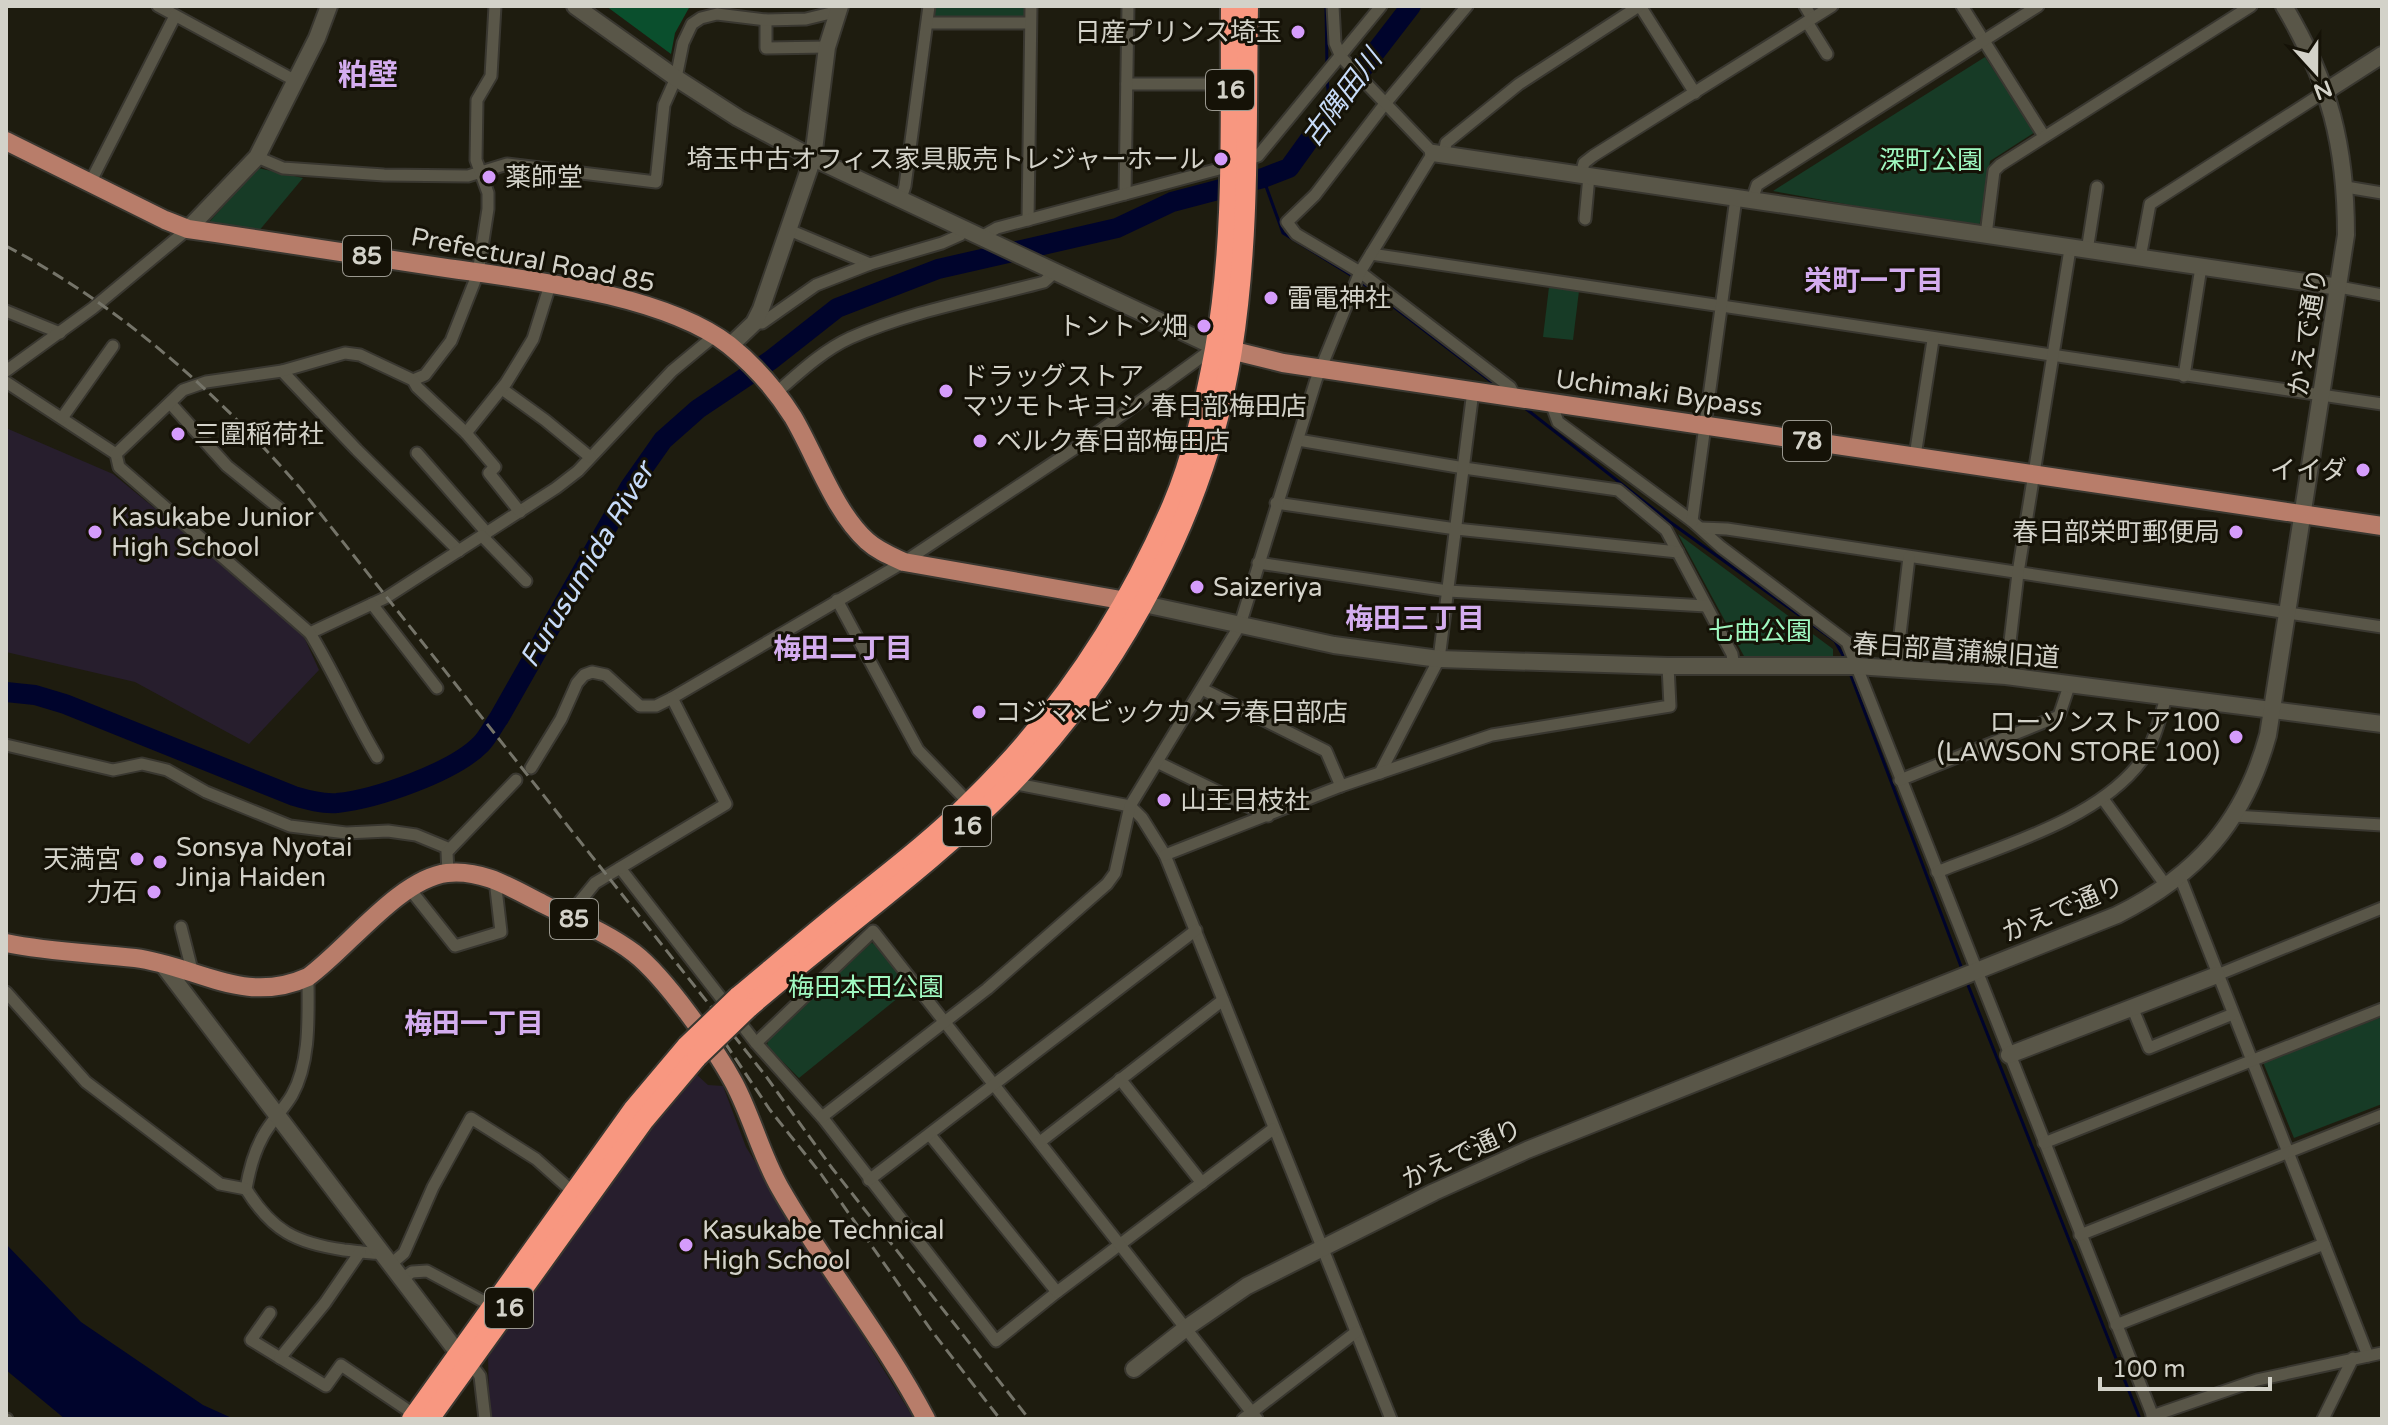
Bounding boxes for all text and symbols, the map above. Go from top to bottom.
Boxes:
place label: 日産プリンス埼玉 [1075,17,1282,48]
marker: 日産プリンス埼玉 [1289,23,1307,41]
north arrow [2276,32,2356,112]
water label: 古隅田川 [1295,41,1391,153]
district label: 粕壁 [338,57,398,94]
road number: 16 [1206,70,1254,110]
text: N [2310,74,2336,105]
place label: 埼玉中古オフィス家具販売トレジャーホール [687,144,1205,175]
park label: 深町公園 [1879,145,1983,176]
marker: 埼玉中古オフィス家具販売トレジャーホール [1212,150,1230,168]
place label: 薬師堂 [505,162,583,193]
marker: 薬師堂 [480,168,498,186]
street label: Prefectural Road 85 [409,221,657,299]
road number: 85 [343,236,391,276]
district label: 栄町一丁目 [1804,264,1944,298]
street label: かえで通り [2283,266,2333,398]
place label: 雷電神社 [1287,283,1391,314]
marker: 雷電神社 [1262,289,1280,307]
place label: トントン畑 [1058,311,1188,342]
marker: トントン畑 [1195,317,1213,335]
place label: ドラッグストア マツモトキヨシ 春日部梅田店 [962,361,1307,422]
street label: Uchimaki Bypass [1553,363,1765,423]
marker: ドラッグストア マツモトキヨシ 春日部梅田店 [937,382,955,400]
place label: 三圍稲荷社 [194,419,324,450]
road number: 78 [1783,421,1831,461]
marker: 三圍稲荷社 [169,425,187,443]
place label: ベルク春日部梅田店 [996,426,1230,457]
marker: ベルク春日部梅田店 [971,432,989,450]
water label: Furusumida River [512,454,663,674]
place label: イイダ [2270,455,2347,486]
marker: イイダ [2354,461,2372,479]
place label: Kasukabe Junior High School [111,502,314,563]
place label: 春日部栄町郵便局 [2012,517,2220,548]
marker: Kasukabe Junior High School [86,523,104,541]
marker: 春日部栄町郵便局 [2227,523,2245,541]
place label: Saizeriya [1213,572,1323,603]
marker: Saizeriya [1188,578,1206,596]
district label: 梅田三丁目 [1345,602,1485,636]
park label: 七曲公園 [1708,616,1812,647]
street label: 春日部菖蒲線旧道 [1851,628,2061,674]
district label: 梅田二丁目 [773,632,913,666]
place label: コジマ×ビックカメラ春日部店 [995,697,1348,728]
marker: コジマ×ビックカメラ春日部店 [970,703,988,721]
place label: ローソンストア100 (LAWSON STORE 100) [1937,707,2220,768]
marker: ローソンストア100 (LAWSON STORE 100) [2227,728,2245,746]
place label: 山王日枝社 [1180,785,1310,816]
marker: 山王日枝社 [1155,791,1173,809]
road number: 16 [943,806,991,846]
place label: Sonsya Nyotai Jinja Haiden [176,832,352,893]
place label: 天満宮 [43,844,121,875]
marker: 天満宮 [128,850,146,868]
marker: Sonsya Nyotai Jinja Haiden [151,853,169,871]
street label: かえで通り [1997,869,2129,949]
place label: 力石 [86,877,138,908]
marker: 力石 [145,883,163,901]
road number: 85 [550,899,598,939]
park label: 梅田本田公園 [788,972,944,1003]
district label: 梅田一丁目 [404,1007,544,1041]
street label: かえで通り [1397,1113,1527,1195]
place label: Kasukabe Technical High School [702,1215,945,1276]
marker: Kasukabe Technical High School [677,1236,695,1254]
road number: 16 [485,1288,533,1328]
scale bar [2100,1341,2270,1391]
text: 100 m [2112,1355,2186,1384]

